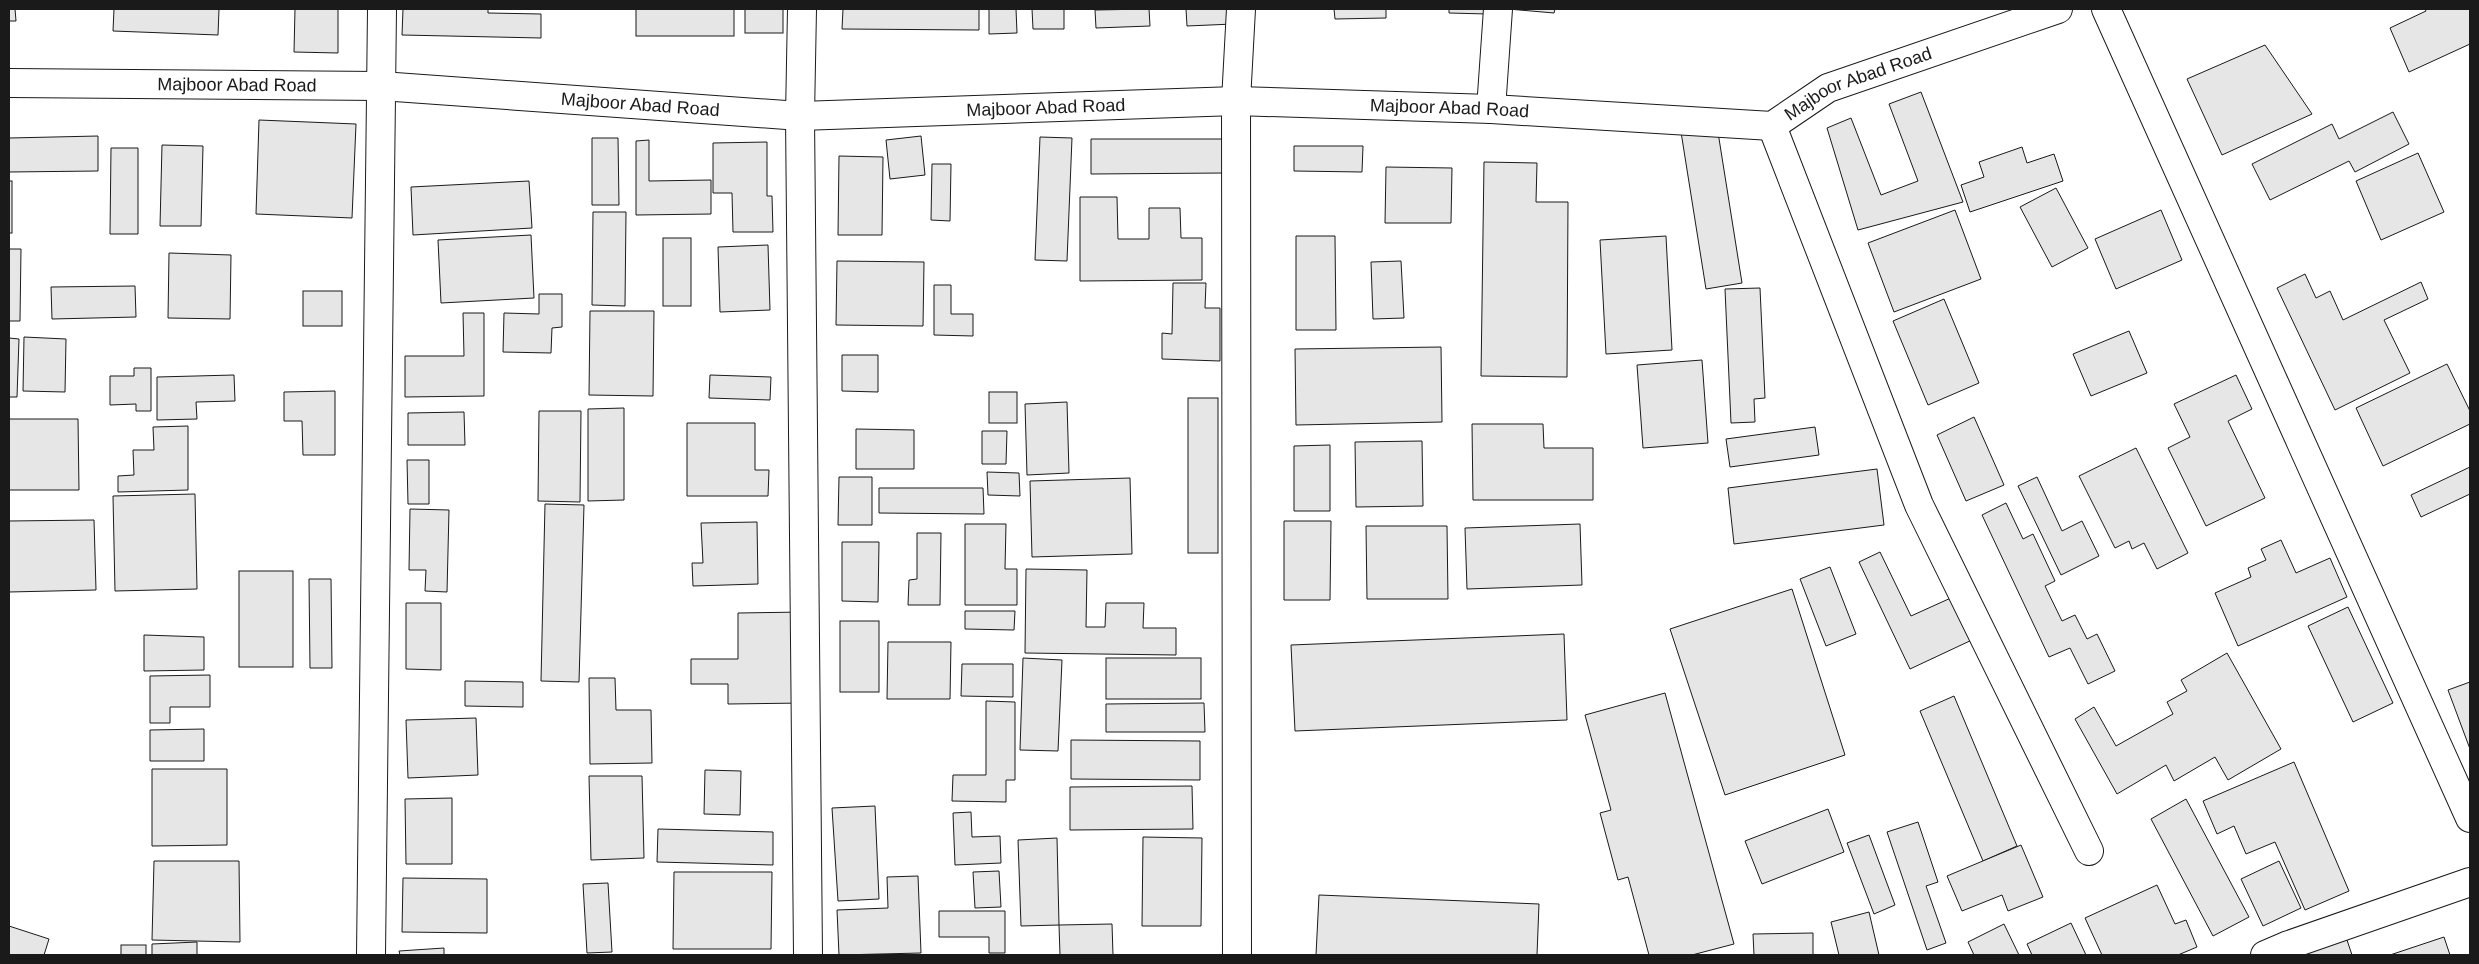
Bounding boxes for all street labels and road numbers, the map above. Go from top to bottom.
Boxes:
street label: Majboor Abad Road [1781,43,1934,124]
street label: Majboor Abad Road [157,74,317,95]
street label: Majboor Abad Road [560,89,720,120]
street label: Majboor Abad Road [966,95,1126,120]
street label: Majboor Abad Road [1370,95,1530,121]

